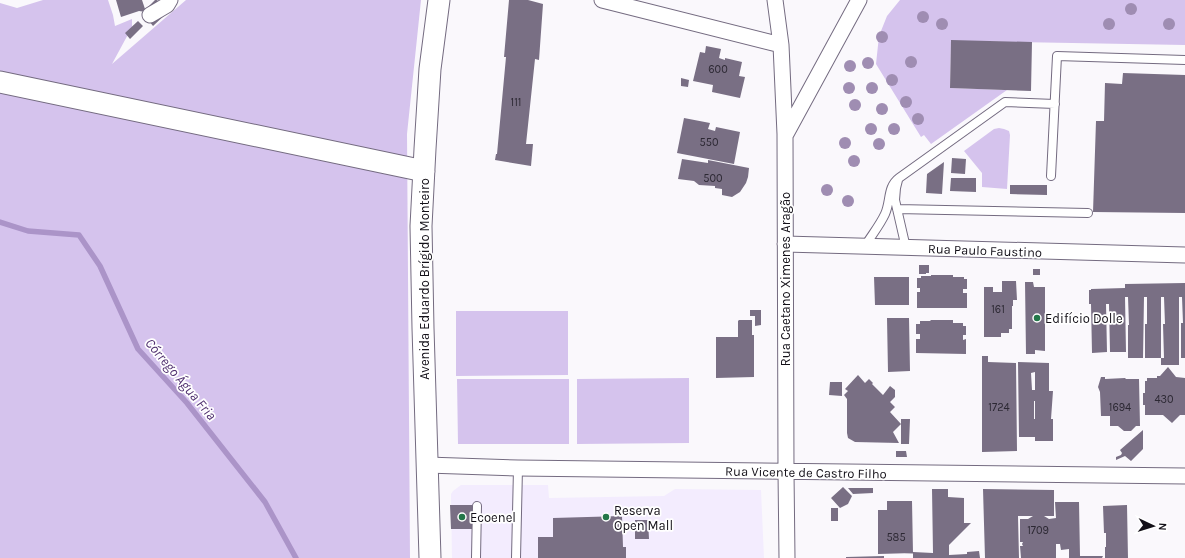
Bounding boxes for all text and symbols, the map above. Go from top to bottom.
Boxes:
house number: 600 [708,63,728,76]
house number: 111 [511,96,521,109]
house number: 550 [700,136,718,149]
house number: 500 [703,172,723,185]
street label: Avenida Eduardo Brígido Monteiro [417,178,432,380]
street label: Rua Caetano Ximenes Aragão [778,192,793,366]
street label: Rua Paulo Faustino [928,241,1042,260]
house number: 161 [991,303,1005,316]
place label: Edifício Dolle [1045,311,1123,326]
marker: Edifício Dolle [1032,313,1042,323]
water label: Córrego Água Fria [141,335,220,424]
house number: 430 [1154,393,1174,406]
house number: 1724 [988,401,1010,414]
house number: 1694 [1109,401,1131,414]
street label: Rua Vicente de Castro Filho [725,464,887,481]
place label: Reserva Open Mall [614,503,673,533]
north arrow [1133,506,1173,546]
place label: Ecoenel [470,510,516,525]
marker: Ecoenel [457,512,467,522]
marker: Reserva Open Mall [601,512,611,522]
text: N [1156,522,1169,531]
house number: 1709 [1027,524,1049,537]
house number: 585 [886,531,906,544]

